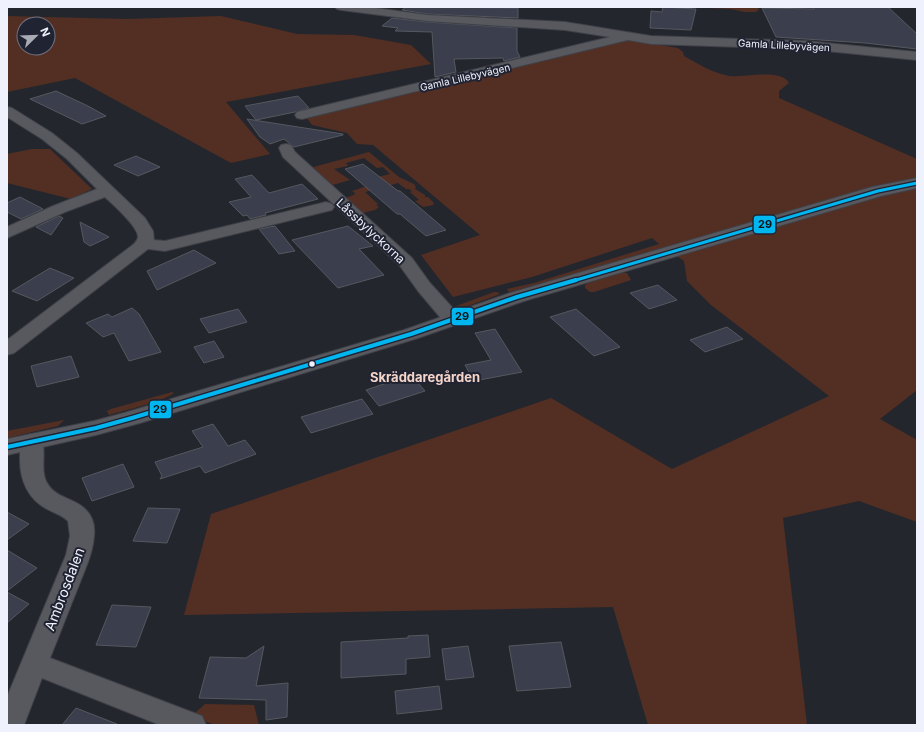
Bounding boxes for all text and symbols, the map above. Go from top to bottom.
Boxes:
north arrow [16,16,56,56]
text: N [37,25,53,39]
street label: Gamla Lillebyvägen [738,37,830,53]
street label: Gamla Lillebyvägen [419,61,511,93]
street label: Låssbylyckorna [334,195,408,267]
line badge: 29 [753,215,776,234]
text: 29 [758,217,772,231]
line badge: 29 [451,307,474,326]
text: 29 [455,309,469,323]
unlabelled marker [307,359,317,369]
district label: Skräddaregården [370,369,480,385]
line badge: 29 [149,400,172,419]
text: 29 [153,402,167,416]
street label: Ambrosdalen [40,545,88,633]

